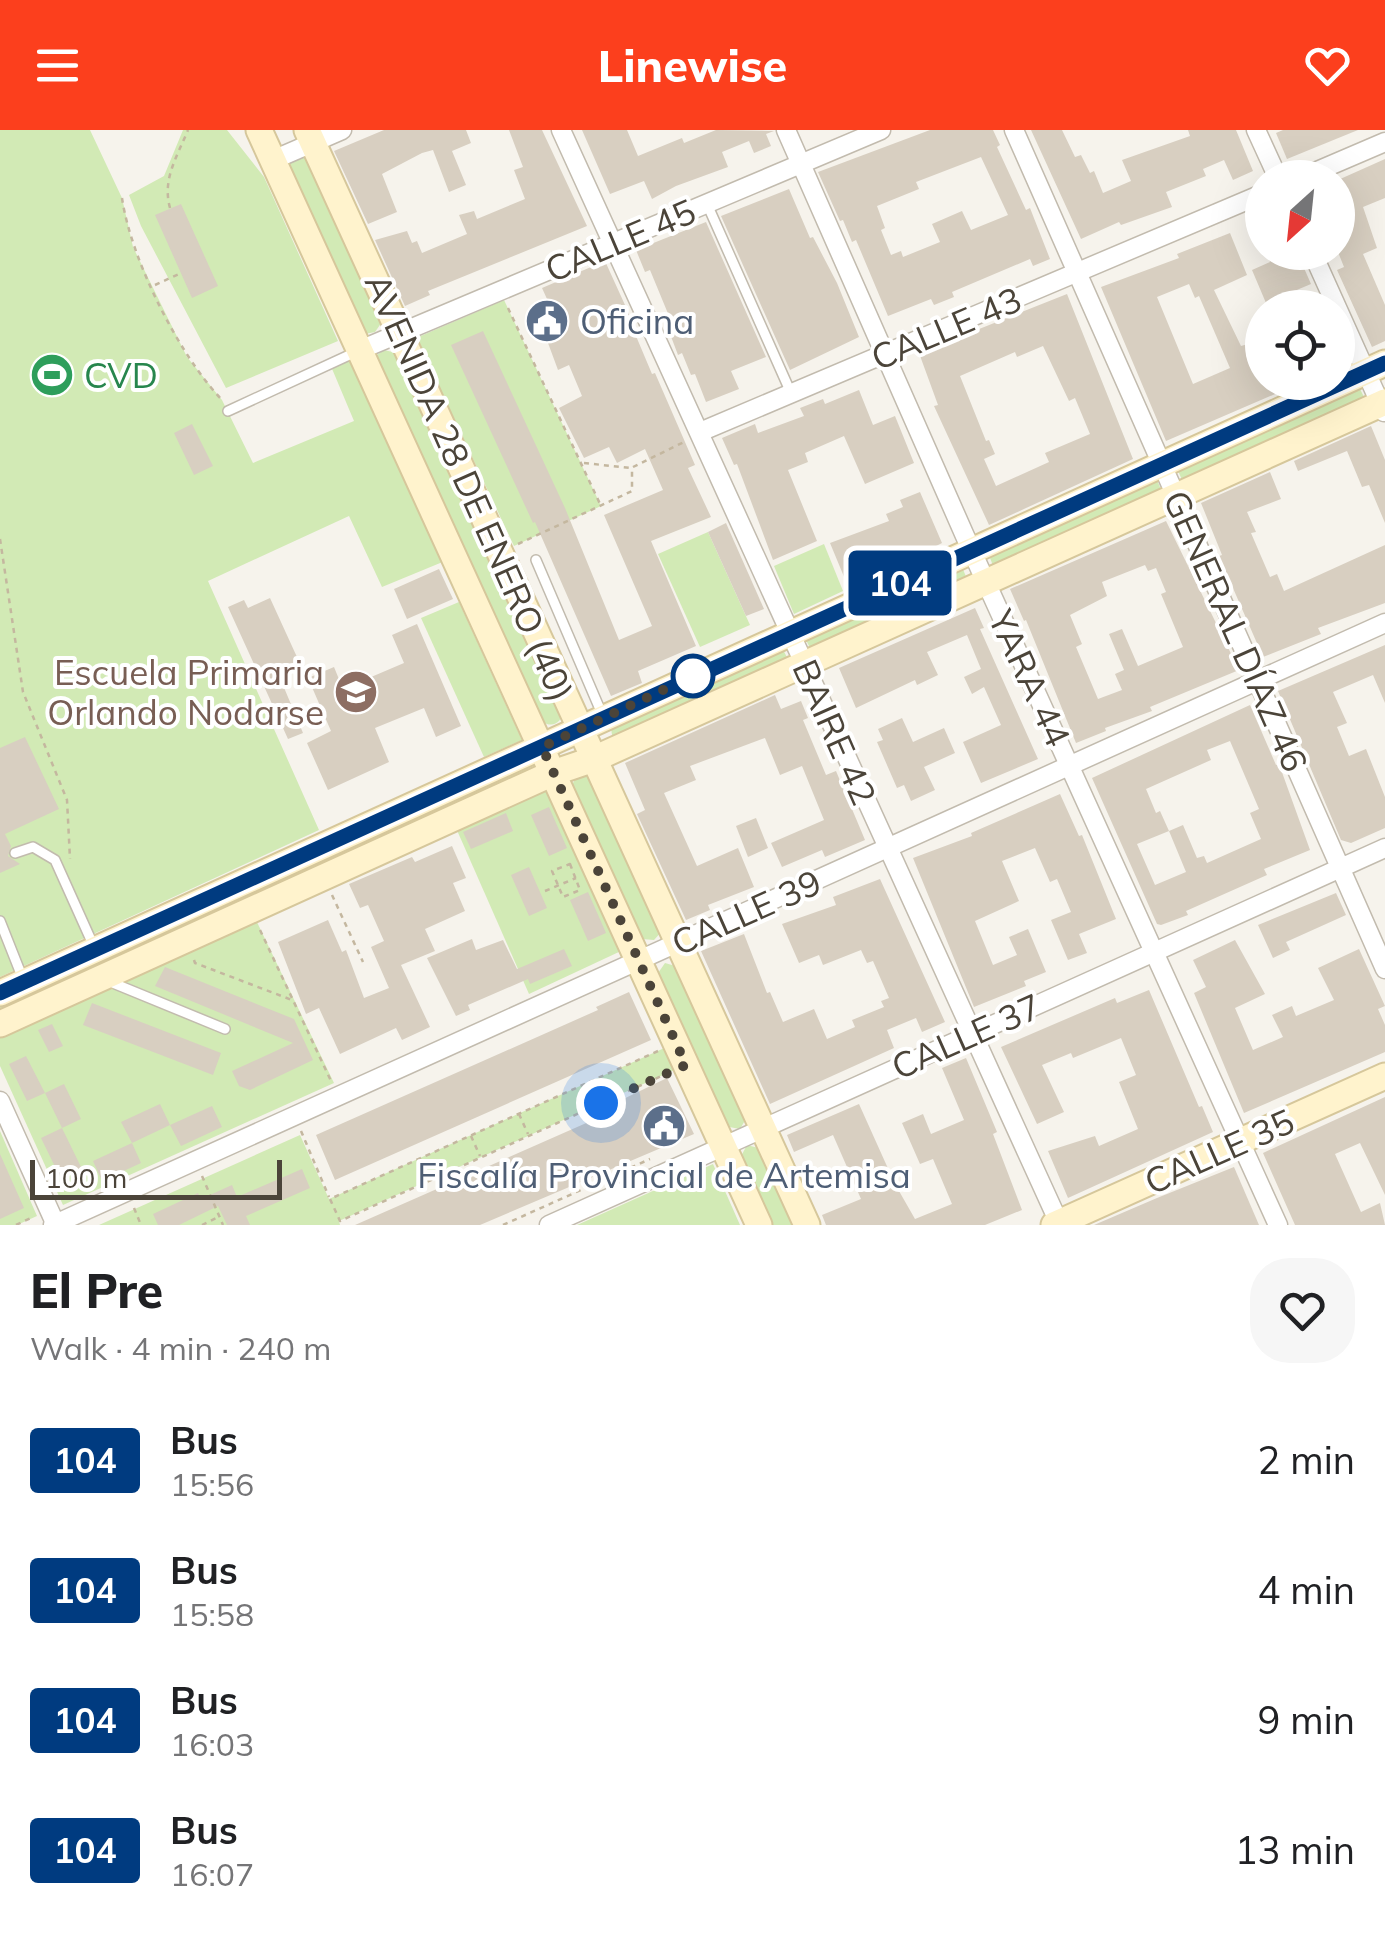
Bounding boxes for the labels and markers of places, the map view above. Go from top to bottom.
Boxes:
public building icon: Oficina [524,298,570,344]
place label: Oficina [580,299,694,343]
sports icon: CVD [29,352,75,398]
place label: CVD [84,353,158,397]
place label: Escuela Primaria Orlando Nodarse [47,650,324,734]
unlabelled marker [672,655,714,697]
school or university icon: Escuela Primaria Orlando Nodarse [333,669,379,715]
public building icon: Fiscalía Provincial de Artemisa [641,1103,687,1149]
place label: Fiscalía Provincial de Artemisa [417,1153,911,1197]

